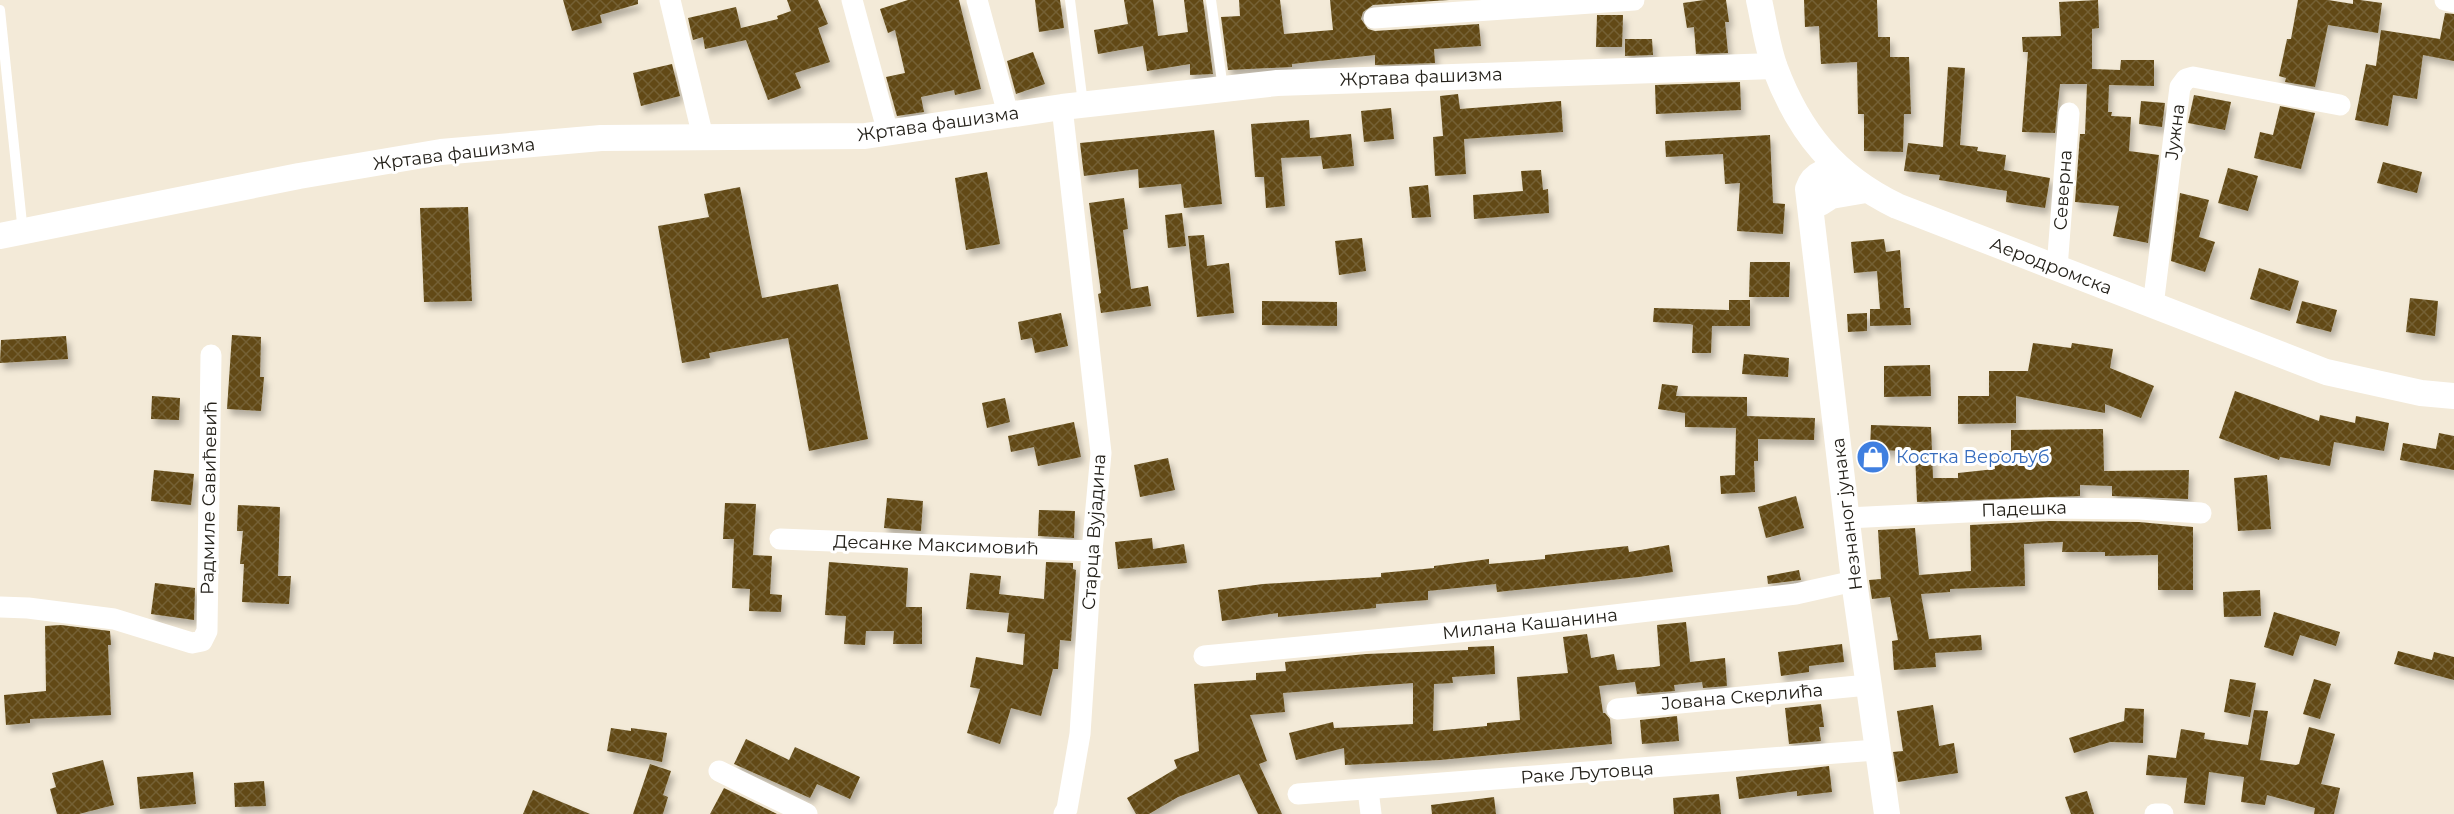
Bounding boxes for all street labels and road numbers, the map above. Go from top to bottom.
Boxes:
street label: Жртава фашизма [1339,63,1503,91]
street label: Жртава фашизма [856,102,1020,146]
street label: Јужна [2161,103,2189,161]
street label: Жртава фашизма [372,133,536,175]
street label: Северна [2049,149,2077,231]
street label: Аеродромска [1987,233,2115,299]
street label: Радмиле Савићевић [196,401,222,595]
street label: Незнаног јунака [1827,437,1867,591]
street label: Старца Вујадина [1078,453,1110,611]
street label: Падешка [1981,497,2067,521]
street label: Десанке Максимовић [833,530,1039,560]
street label: Милана Кашанина [1441,604,1619,644]
street label: Јована Скерлића [1660,679,1824,715]
street label: Раке Љутовца [1520,757,1654,789]

